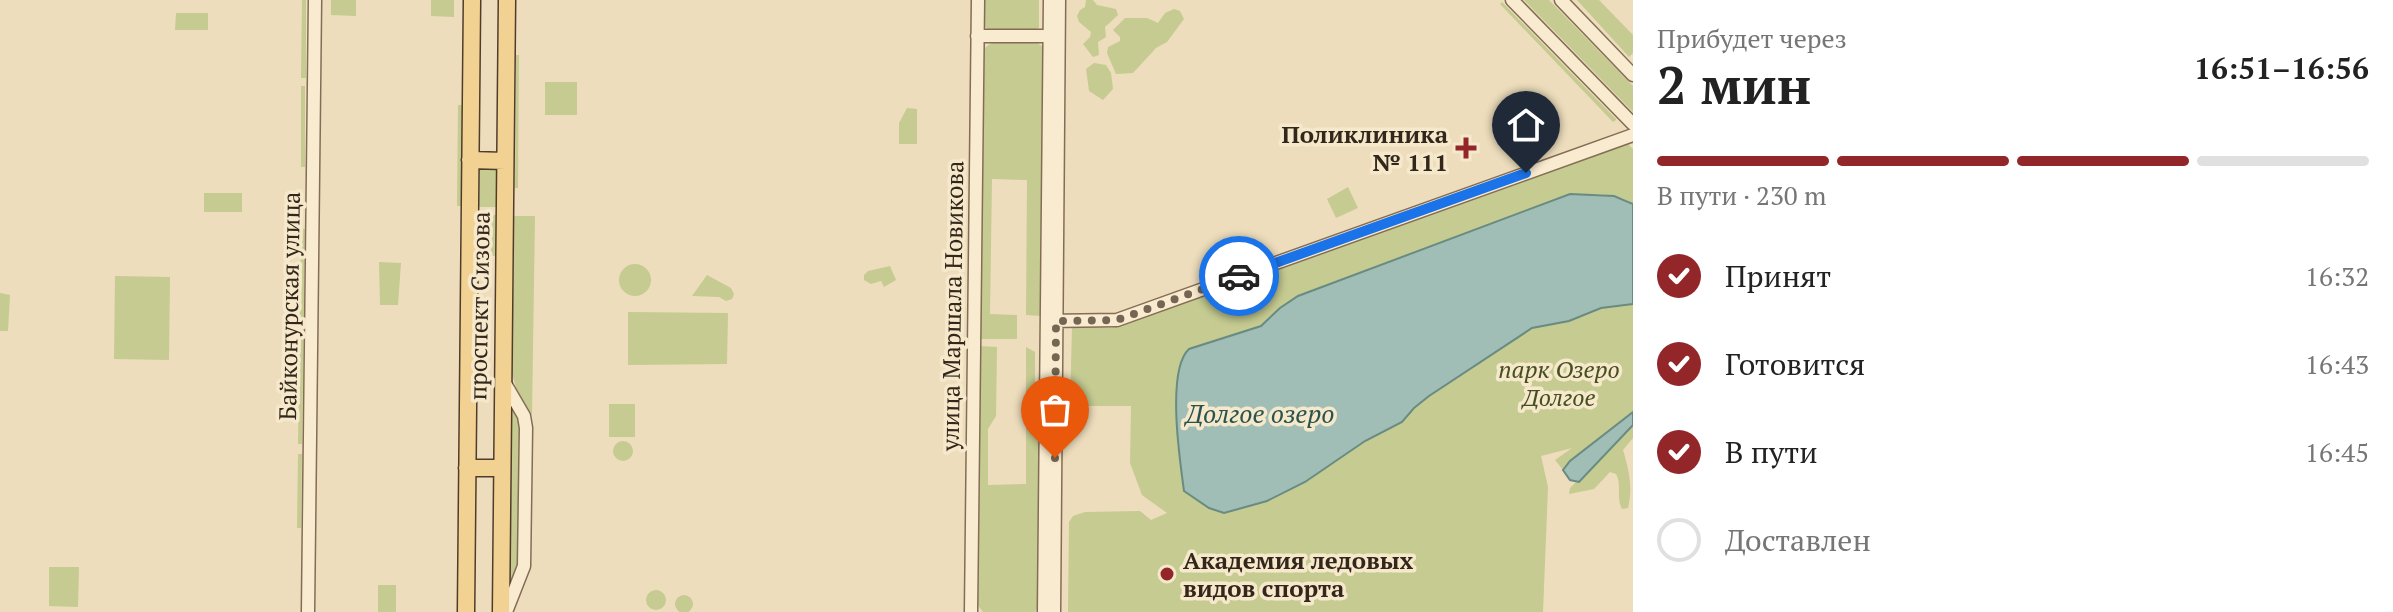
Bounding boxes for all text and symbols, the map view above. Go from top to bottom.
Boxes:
text: Прибудет через [1657,21,1847,55]
text: 16:51–16:56 [2194,48,2369,88]
text: 2 мин [1657,50,1811,119]
pin [1492,91,1560,173]
icon: home [1504,103,1548,147]
place label: Поликлиника № 111 [1282,118,1449,178]
marker: Поликлиника № 111 [1455,137,1477,159]
street label: улица Маршала Новикова [933,161,971,452]
text: В пути · 230 m [1657,178,1826,212]
street label: Байконурская улица [271,191,307,421]
street label: проспект Сизова [461,211,497,401]
courier [1199,236,1279,316]
icon: car [1217,254,1261,298]
icon: check [1657,254,1701,298]
text: Принят [1725,256,1831,296]
text: 16:32 [2305,259,2369,293]
icon: check [1657,342,1701,386]
text: Готовится [1725,344,1865,384]
text: 16:43 [2305,347,2369,381]
park label: парк Озеро Долгое [1498,353,1620,413]
pin [1021,376,1089,458]
icon: bag [1033,388,1077,432]
water label: Долгое озеро [1183,396,1335,430]
icon: check [1657,430,1701,474]
text: В пути [1725,432,1818,472]
text: 16:45 [2305,435,2369,469]
text: Доставлен [1725,520,1871,560]
place label: Академия ледовых видов спорта [1183,544,1414,604]
marker: Академия ледовых видов спорта [1158,565,1176,583]

